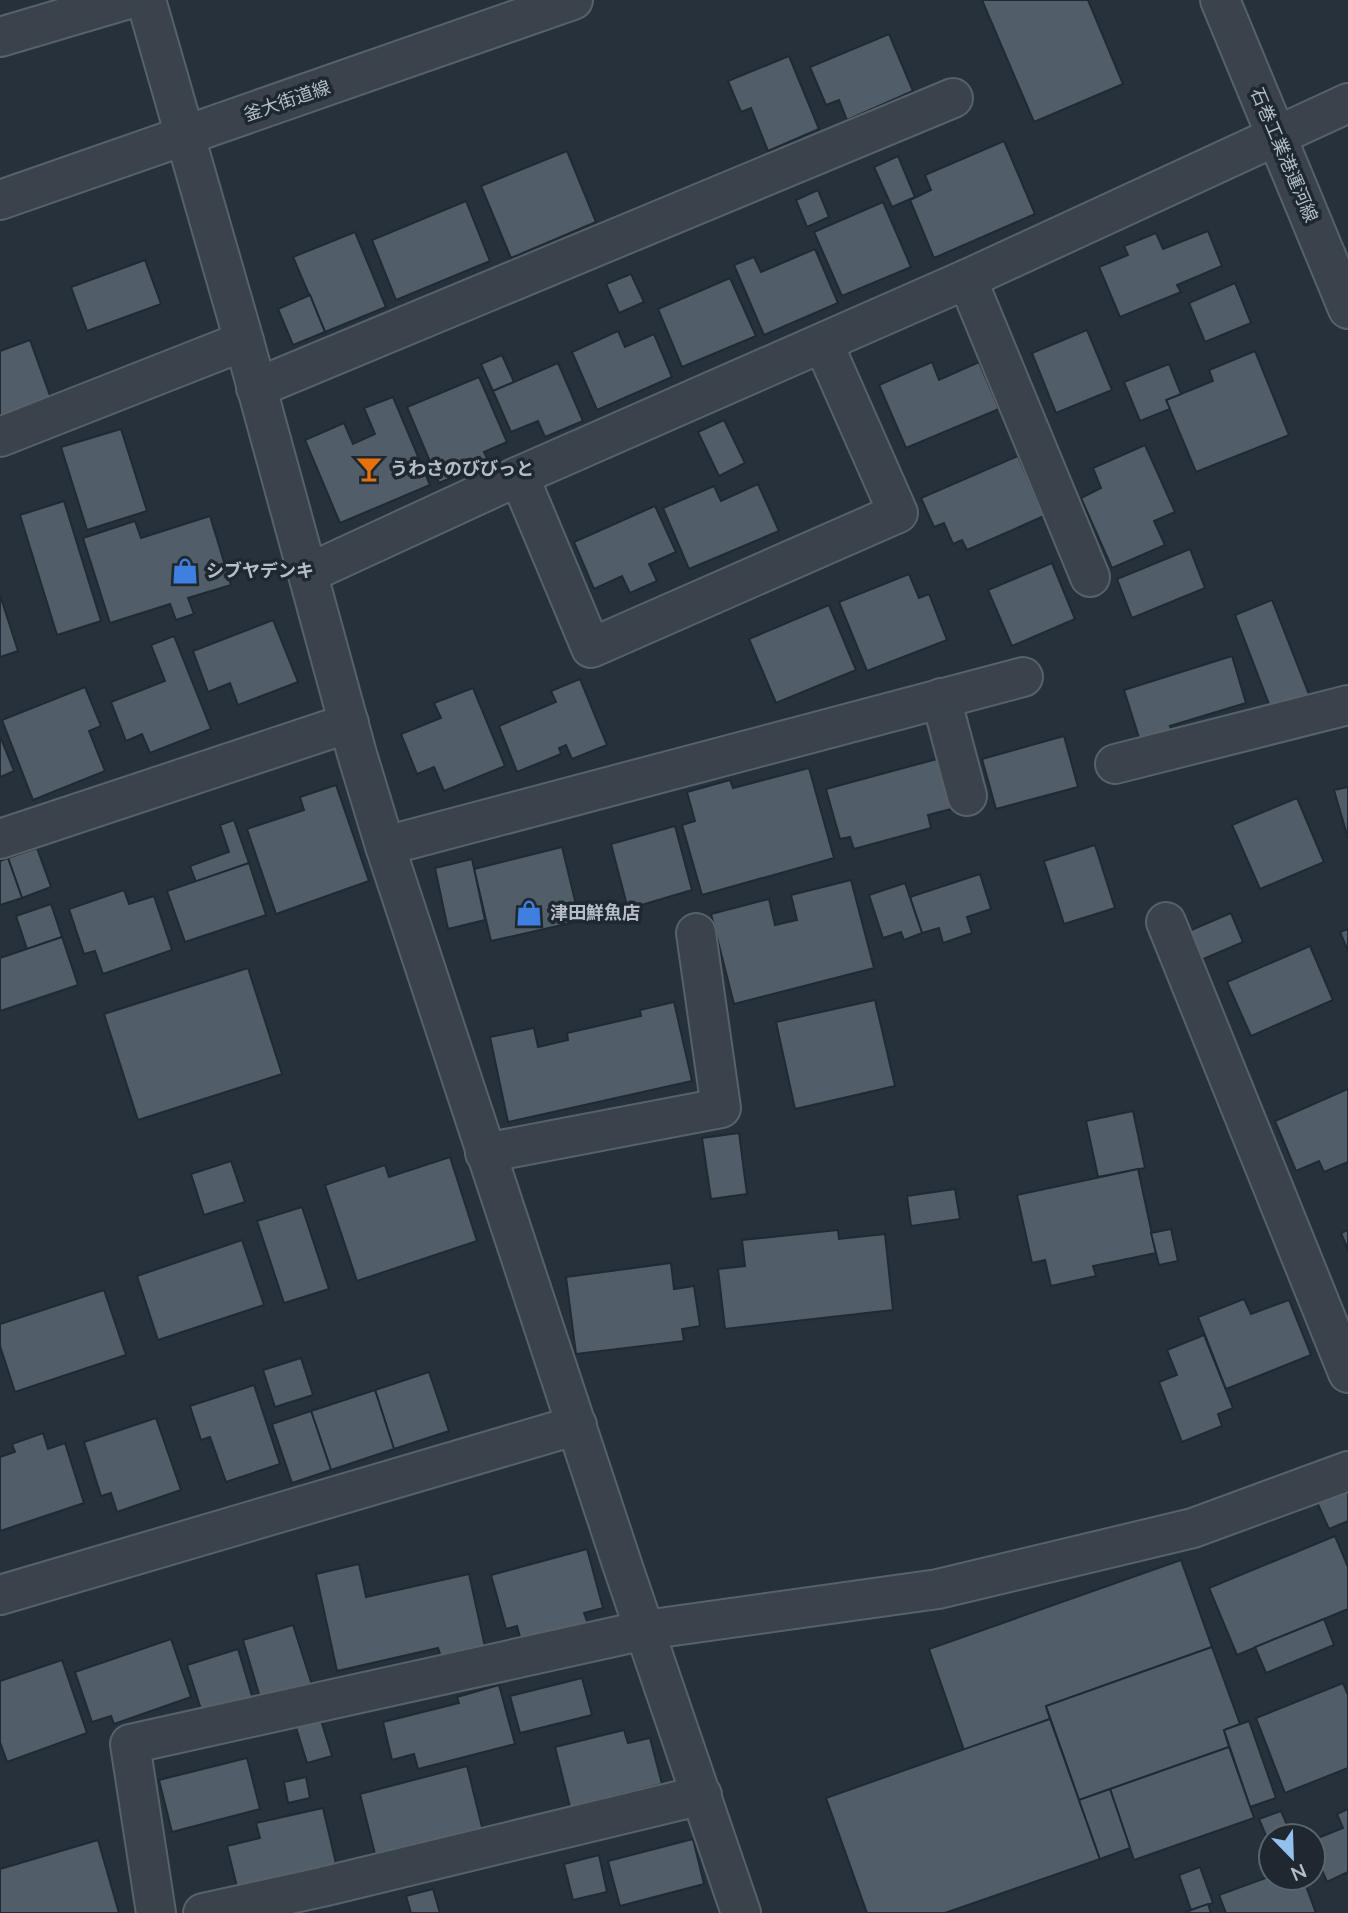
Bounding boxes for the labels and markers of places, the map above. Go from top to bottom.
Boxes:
bar icon: うわさのびびっと [354,454,384,484]
place label: うわさのびびっと [390,457,534,479]
shop icon: シブヤデンキ [170,556,200,586]
place label: シブヤデンキ [206,559,314,581]
shop icon: 津田鮮魚店 [514,898,544,928]
place label: 津田鮮魚店 [550,901,640,923]

